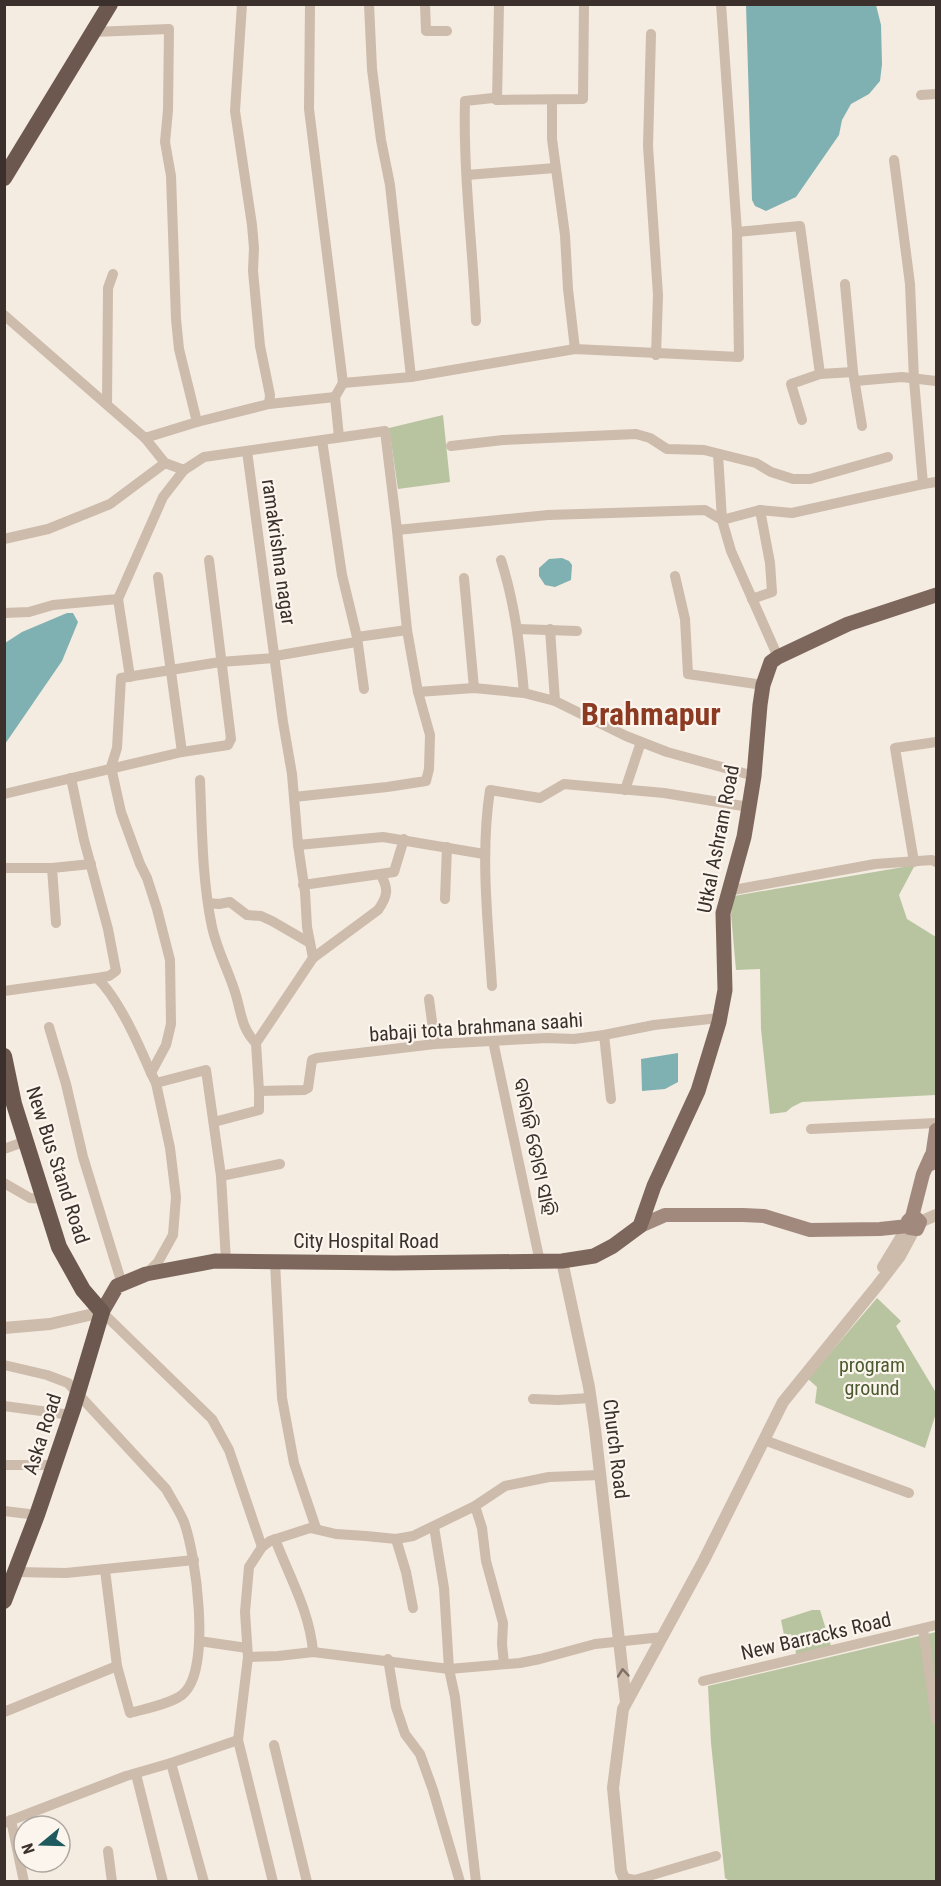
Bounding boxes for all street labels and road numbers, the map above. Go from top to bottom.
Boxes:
street label: ramakrishna nagar [257,478,301,626]
street label: Utkal Ashram Road [692,763,744,915]
street label: babaji tota brahmana saahi [368,1008,584,1046]
street label: ବାବାଜି ତୋଟା ସାହି [509,1076,561,1218]
street label: New Bus Stand Road [21,1083,95,1247]
street label: City Hospital Road [293,1229,439,1253]
street label: Aska Road [18,1390,66,1478]
street label: Church Road [598,1398,634,1500]
street label: New Barracks Road [739,1607,893,1665]

